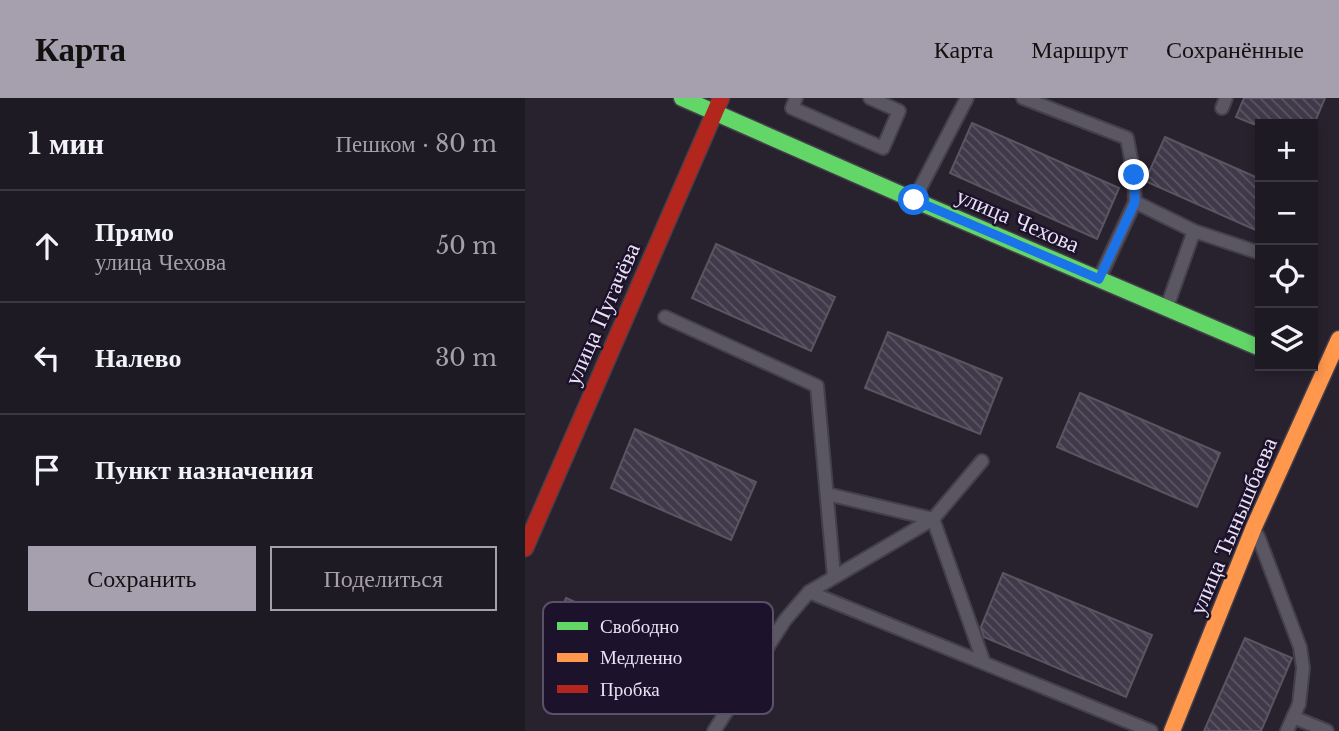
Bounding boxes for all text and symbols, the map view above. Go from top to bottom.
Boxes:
text: Карта [35,29,126,70]
text: Карта [934,35,993,64]
text: Маршрут [1031,35,1128,64]
text: Сохранённые [1166,35,1304,64]
map controls [1255,119,1318,371]
button: + [1255,119,1318,182]
text: 1 мин [28,125,104,162]
text: Пешком · 80 m [335,130,497,158]
route end [1118,159,1149,190]
street label: улица Чехова [952,181,1084,259]
button: − [1255,182,1318,245]
route start [898,184,929,215]
text: Прямо [95,216,174,248]
icon: ahead [28,227,66,265]
text: 50 m [436,232,497,260]
street label: улица Пугачёва [558,239,646,389]
button: locate [1255,245,1318,308]
text: улица Чехова [95,248,226,276]
button: layers [1255,308,1318,371]
icon: left [28,339,66,377]
text: Налево [95,342,181,374]
text: 30 m [435,344,497,372]
street label: улица Тынышбаева [1183,433,1283,619]
icon: arrive [28,451,66,489]
text: Пункт назначения [95,454,313,486]
button: Сохранить [28,546,256,611]
button: Поделиться [270,546,497,611]
legend [543,602,773,714]
text: Свободно [600,615,679,638]
text: Медленно [600,646,682,669]
text: Пробка [600,678,660,701]

